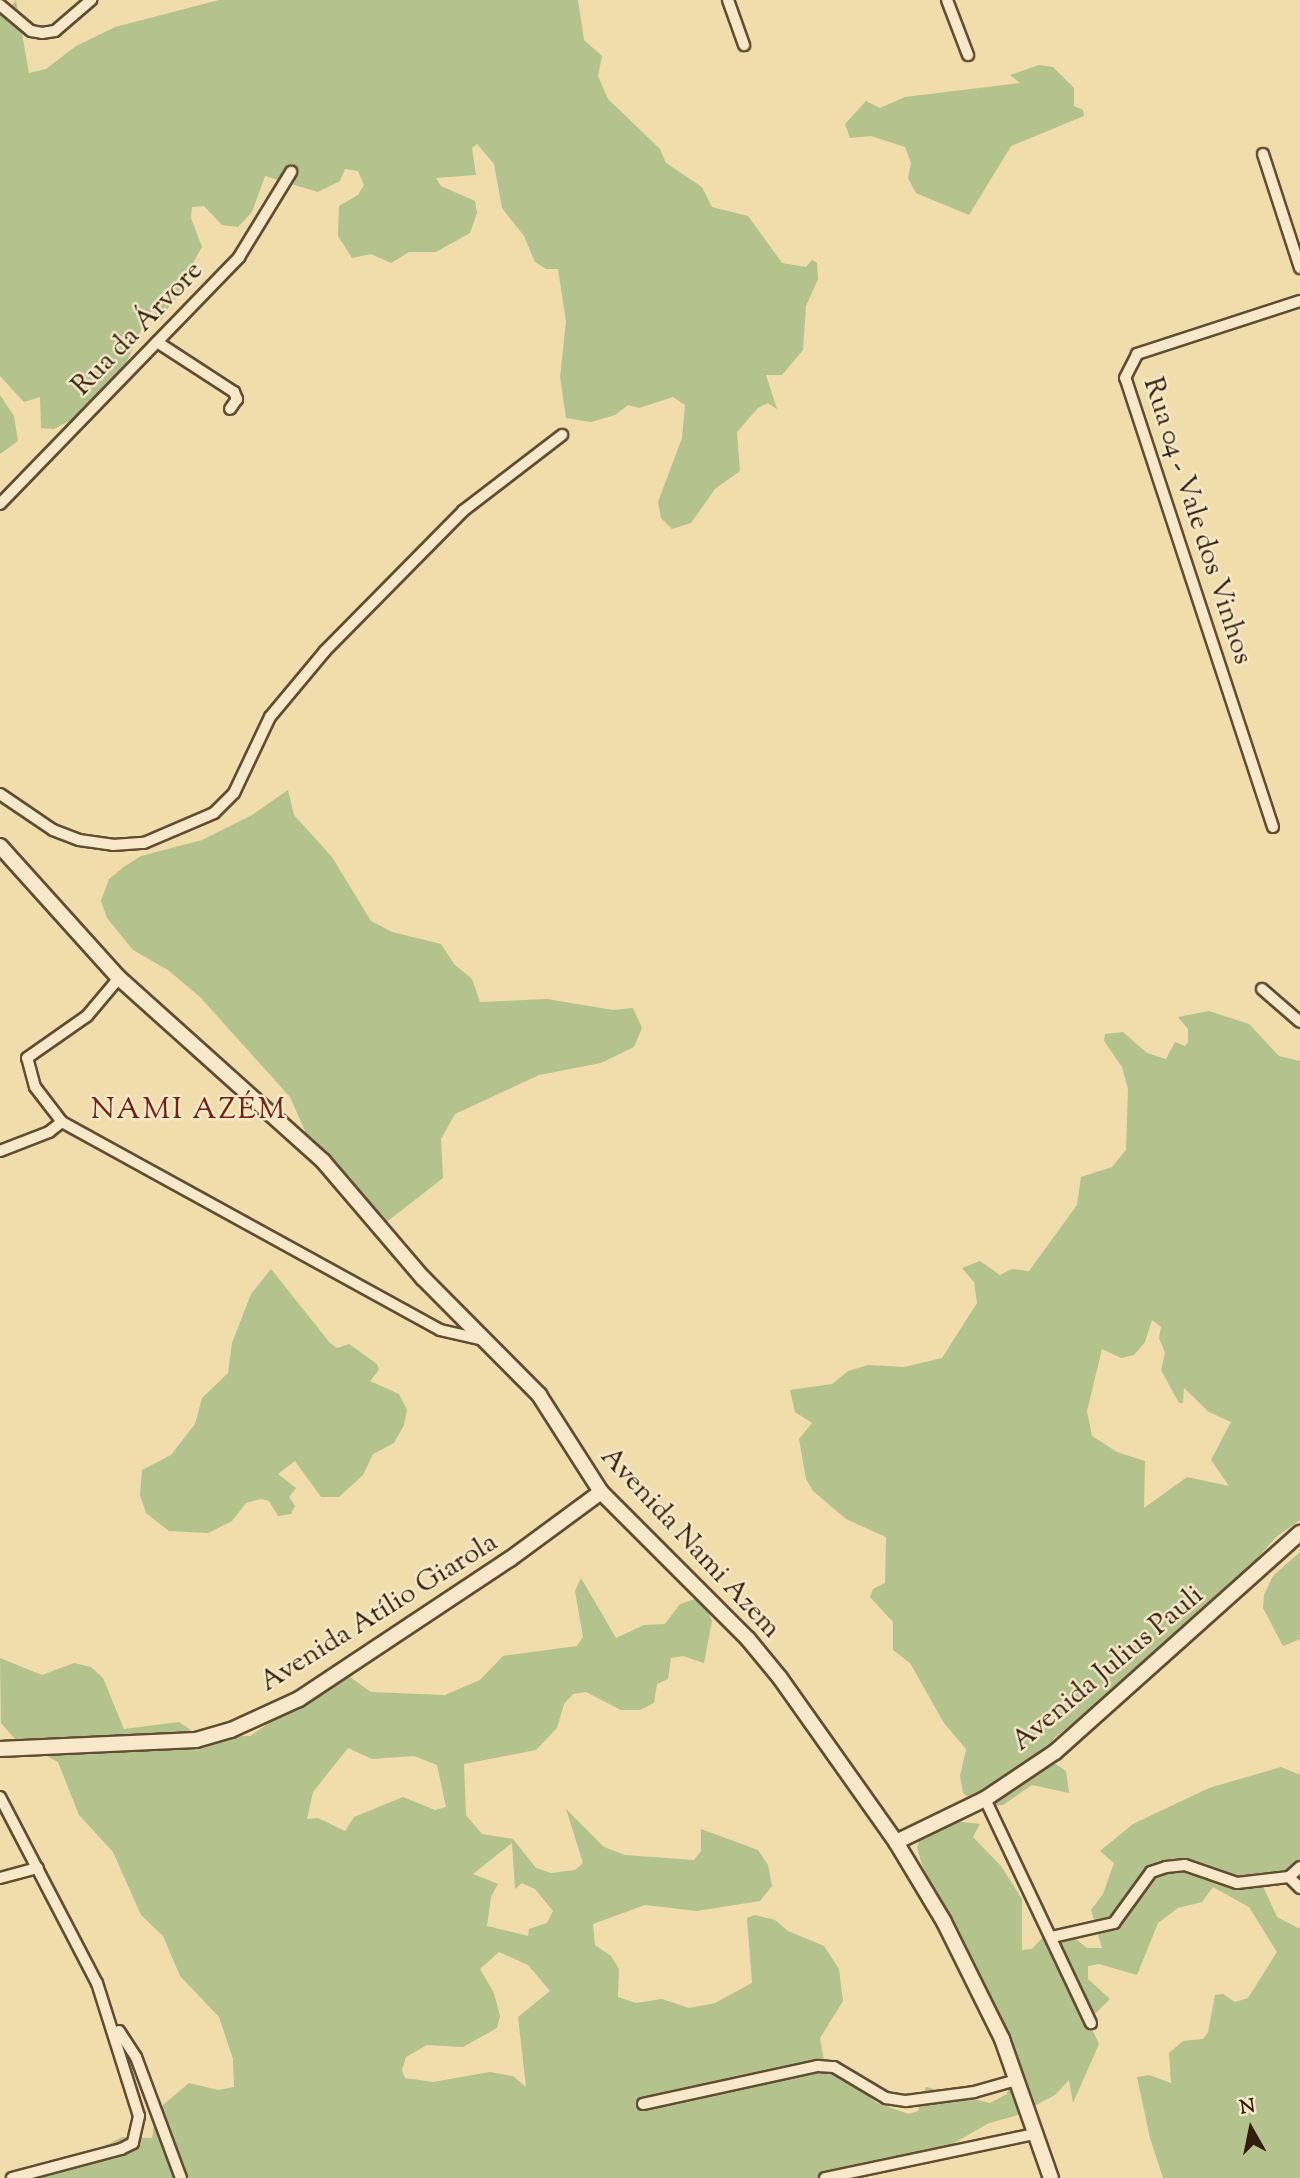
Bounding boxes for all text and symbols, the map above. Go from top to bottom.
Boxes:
street label: Rua da Árvore [65,255,211,403]
street label: Rua 04 - Vale dos Vinhos [1135,373,1259,669]
district label: NAMI AZÉM [92,1093,286,1129]
street label: Avenida Nami Azem [593,1441,787,1645]
street label: Avenida Atílio Giarola [254,1526,504,1700]
street label: Avenida Julius Pauli [1005,1579,1211,1759]
text: N [1238,2093,1257,2122]
north arrow [1216,2094,1286,2164]

